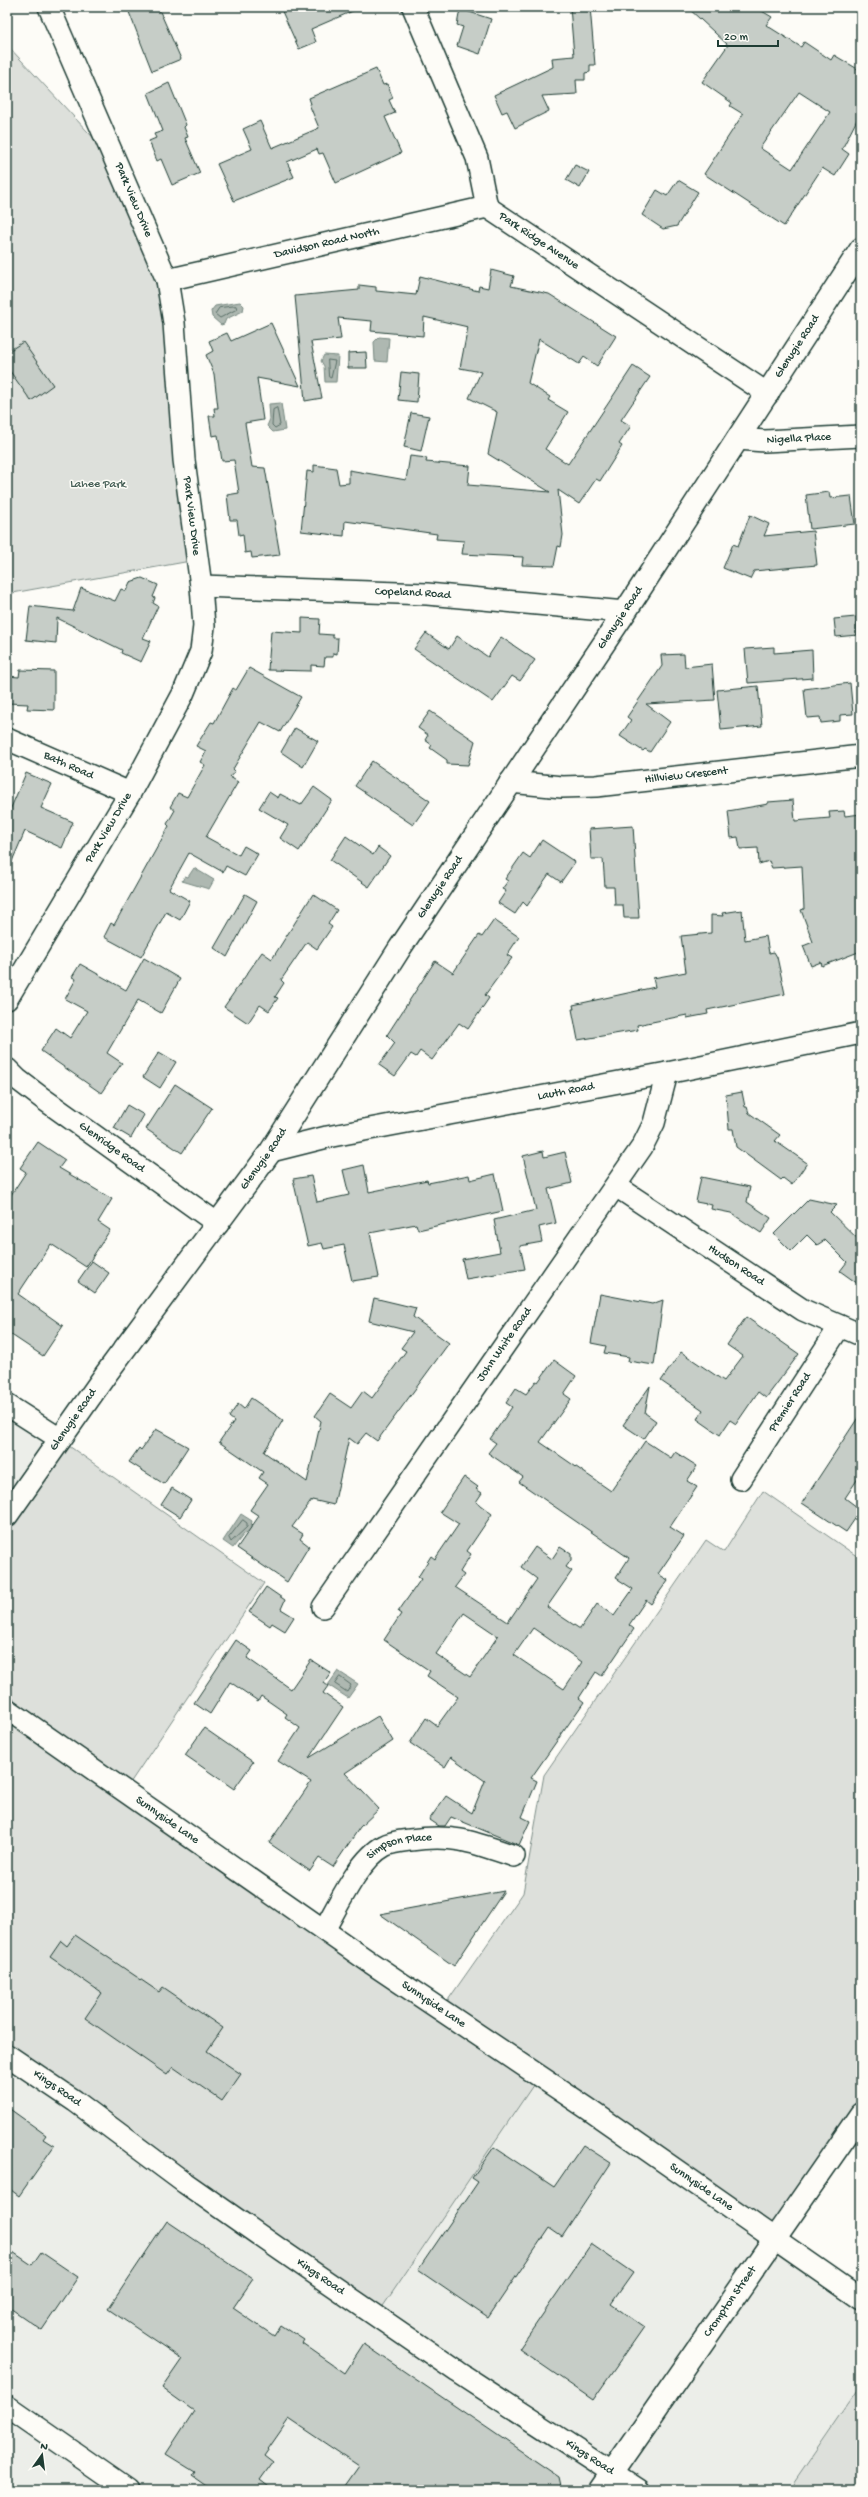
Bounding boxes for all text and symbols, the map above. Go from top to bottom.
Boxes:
scale bar [718,22,778,48]
text: 20 m [724,31,749,45]
street label: Park View Drive [111,160,155,240]
street label: Park Ridge Avenue [495,209,582,274]
street label: Davidson Road North [272,225,381,263]
street label: Glenugie Road [772,312,824,381]
street label: Nigella Place [766,431,832,448]
street label: Park View Drive [179,475,203,557]
park label: Lahee Park [70,478,127,492]
street label: Glenugie Road [595,583,647,652]
street label: Copeland Road [375,585,452,603]
street label: Bath Road [40,748,96,783]
street label: Hillview Crescent [644,764,729,787]
street label: Park View Drive [82,790,136,867]
street label: Glenugie Road [415,853,467,922]
street label: Lauth Road [537,1080,596,1104]
street label: Glenridge Road [76,1119,148,1177]
street label: Glenugie Road [237,1125,291,1193]
street label: Hudson Road [705,1242,768,1290]
street label: John White Road [474,1304,536,1385]
street label: Premier Road [766,1370,815,1436]
street label: Glenugie Road [47,1386,101,1454]
street label: Sunnyside Lane [132,1794,202,1848]
street label: Simpson Place [364,1831,433,1863]
street label: Sunnyside Lane [398,1978,469,2032]
street label: Kings Road [30,2067,84,2110]
street label: Sunnyside Lane [666,2160,736,2215]
street label: Kings Road [293,2256,348,2299]
street label: Crompton Street [701,2263,761,2340]
north arrow [22,2435,62,2475]
street label: Kings Road [562,2437,617,2479]
text: N [39,2441,49,2454]

